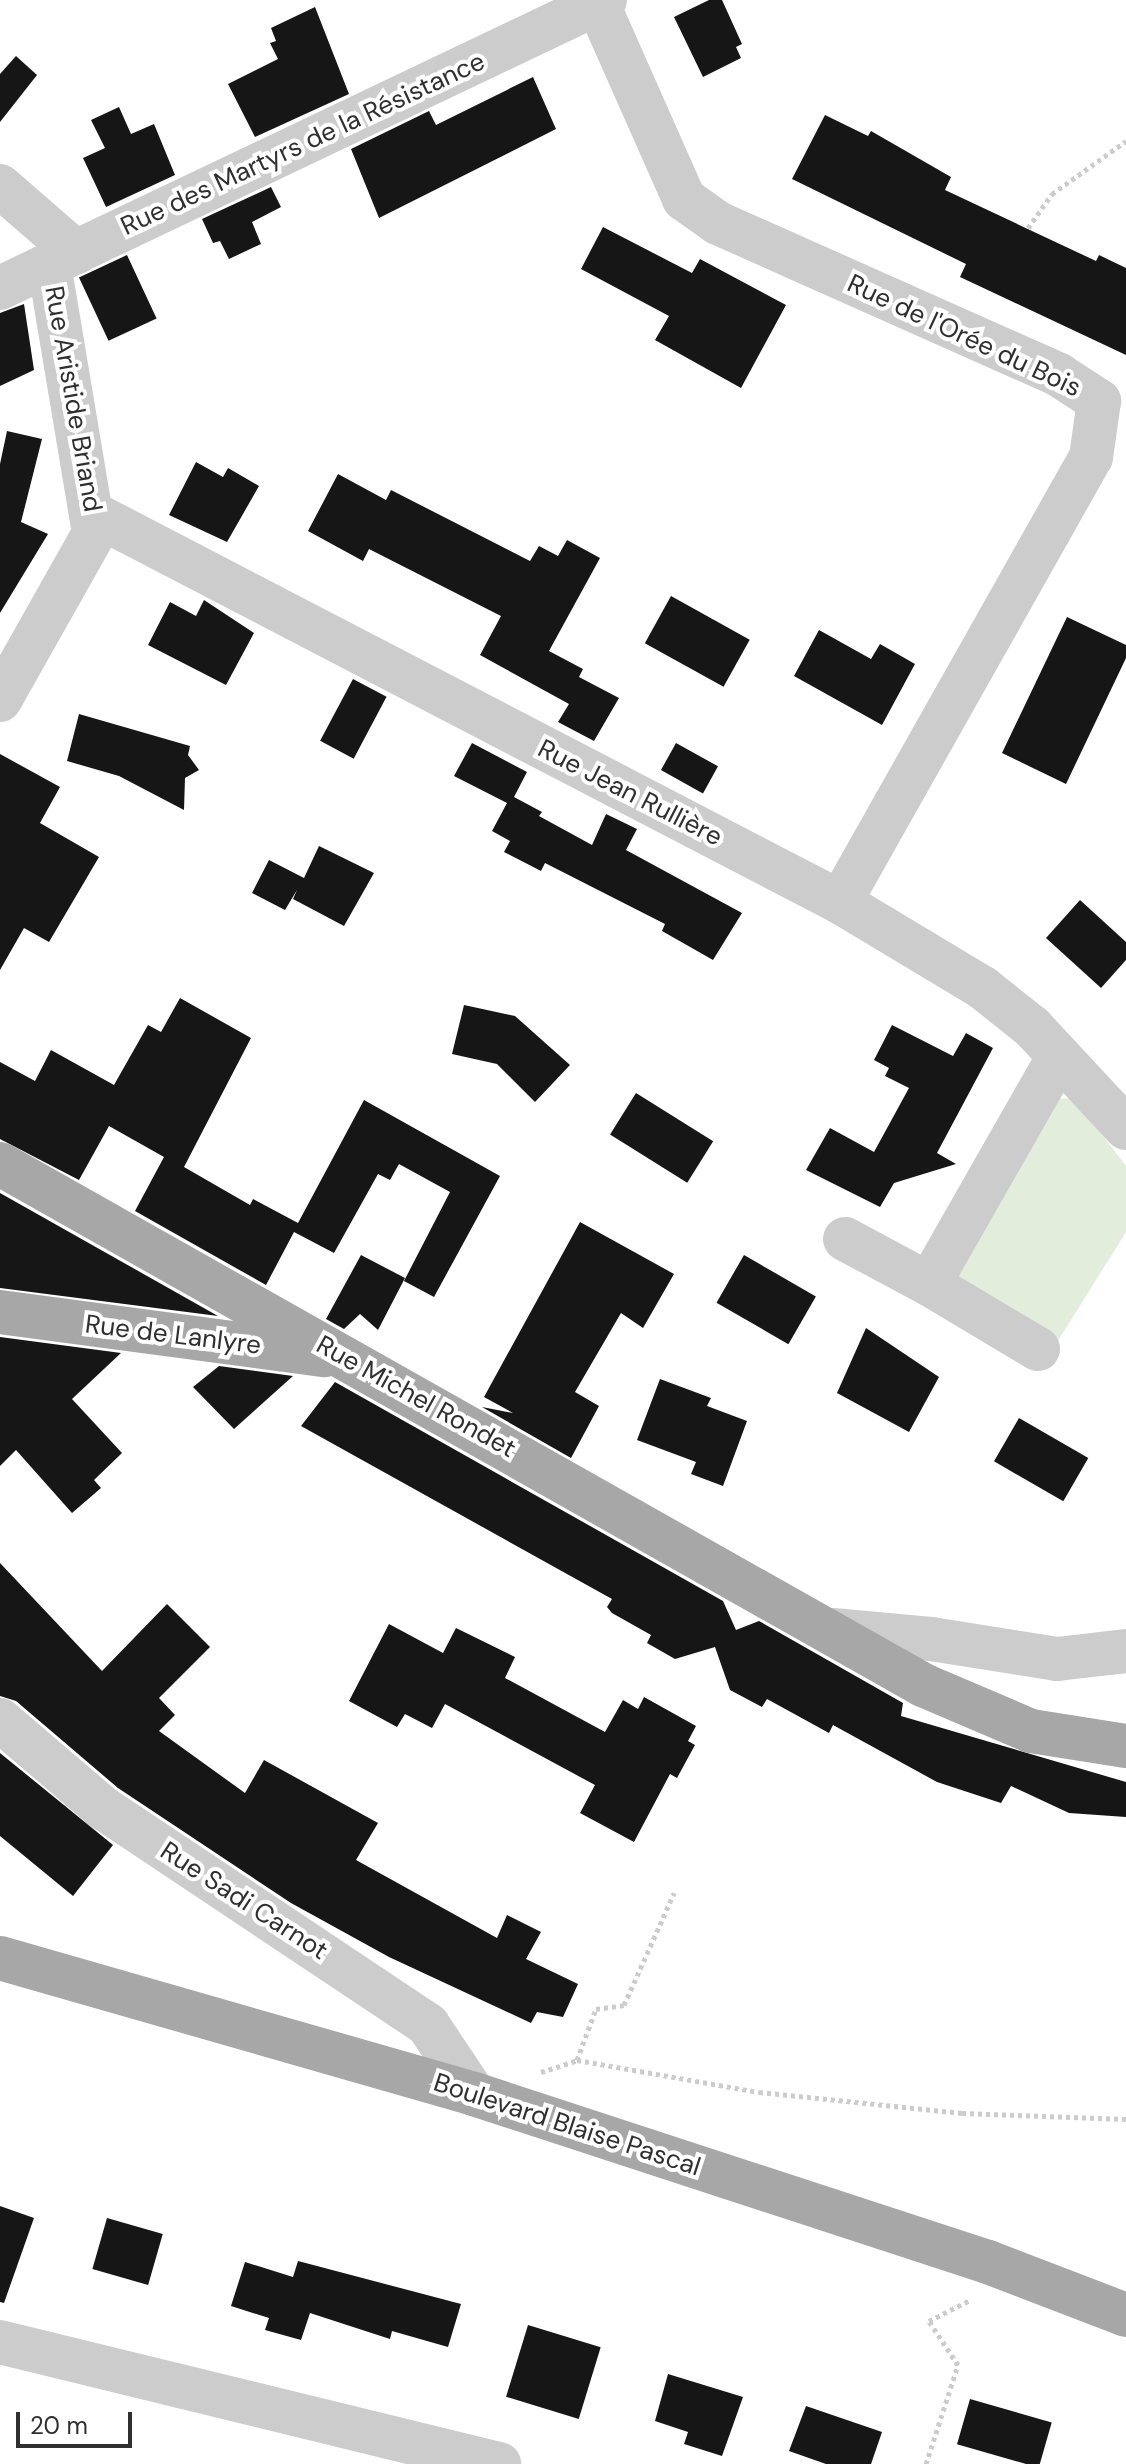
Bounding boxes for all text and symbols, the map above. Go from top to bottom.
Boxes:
street label: Rue des Martyrs de la Résistance [116,46,490,242]
street label: Rue de l'Orée du Bois [842,268,1086,404]
street label: Rue Aristide Briand [38,284,108,514]
street label: Rue Jean Rullière [533,733,727,853]
street label: Rue de Lanlyre [83,1309,263,1361]
street label: Rue Michel Rondet [311,1329,521,1465]
street label: Rue Sadi Carnot [155,1835,333,1967]
street label: Boulevard Blaise Pascal [430,2067,704,2183]
scale bar [20,2396,136,2446]
text: 20 m [30,2410,88,2441]

